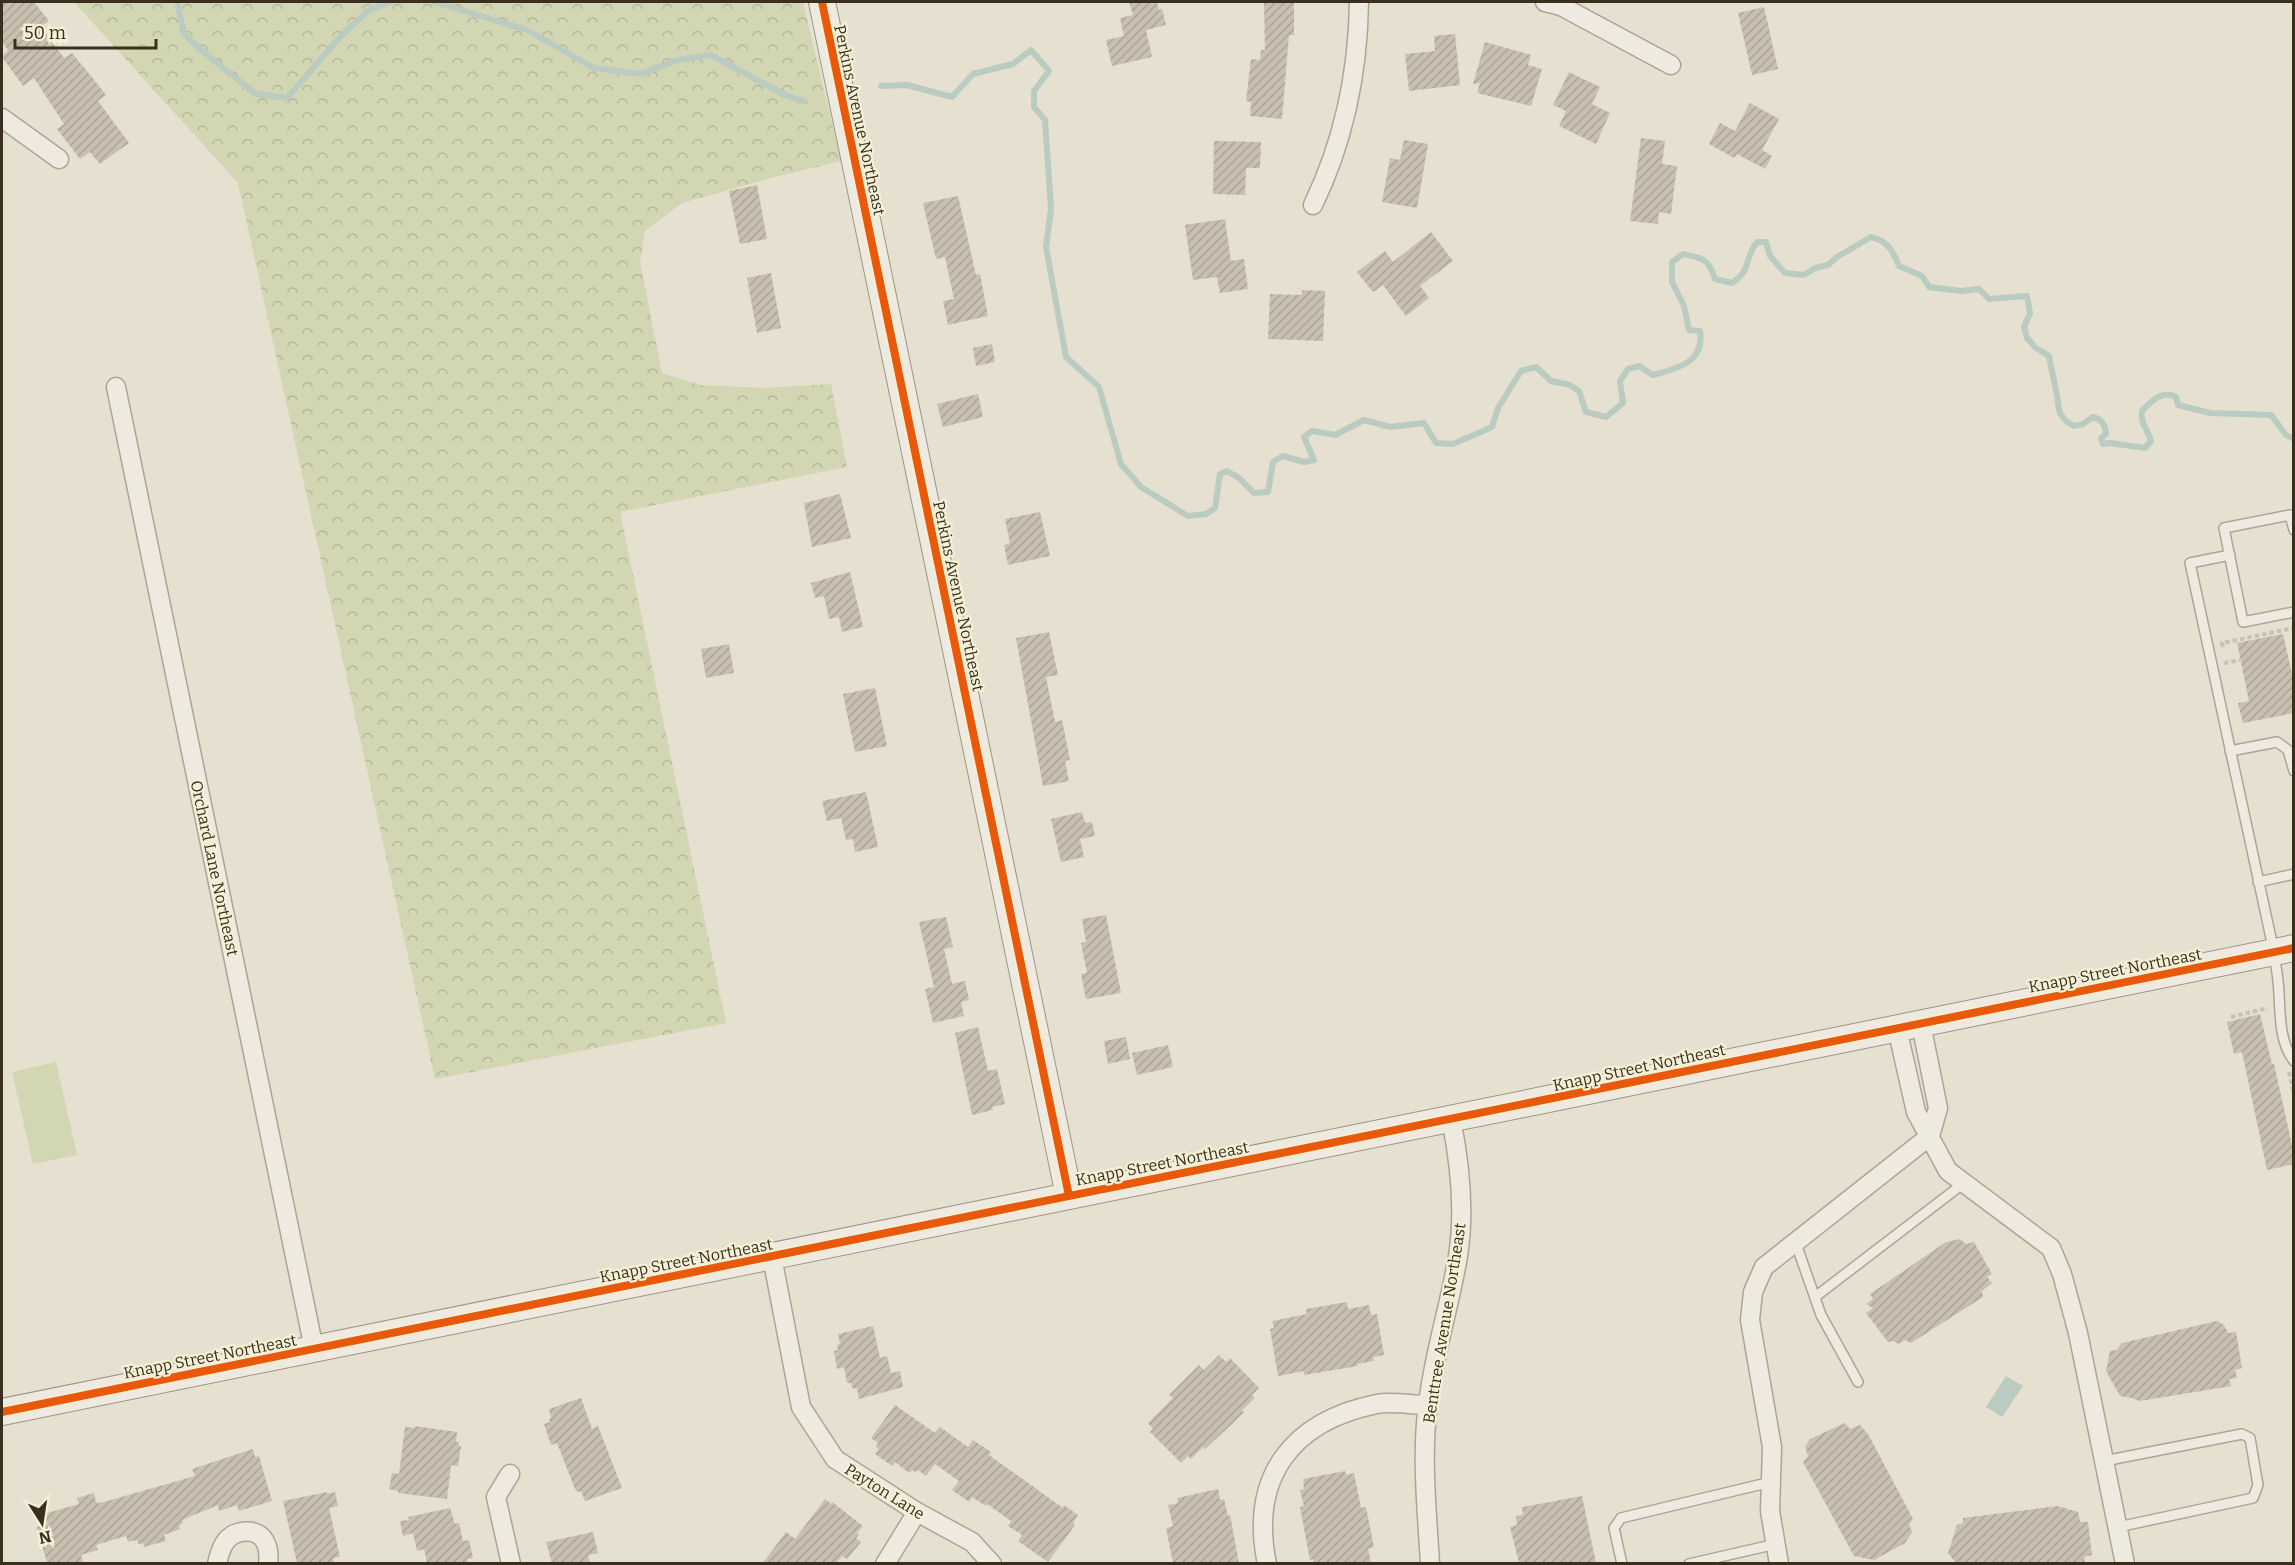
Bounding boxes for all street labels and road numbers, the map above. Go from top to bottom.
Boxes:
street label: Perkins Avenue Northeast [830,23,889,217]
street label: Perkins Avenue Northeast [929,499,988,693]
street label: Orchard Lane Northeast [187,779,242,958]
street label: Knapp Street Northeast [2027,944,2203,997]
street label: Knapp Street Northeast [1551,1040,1727,1095]
street label: Knapp Street Northeast [1074,1137,1250,1190]
street label: Benttree Avenue Northeast [1419,1221,1470,1425]
street label: Knapp Street Northeast [598,1234,774,1287]
street label: Knapp Street Northeast [122,1330,298,1383]
street label: Payton Lane [841,1459,928,1523]

